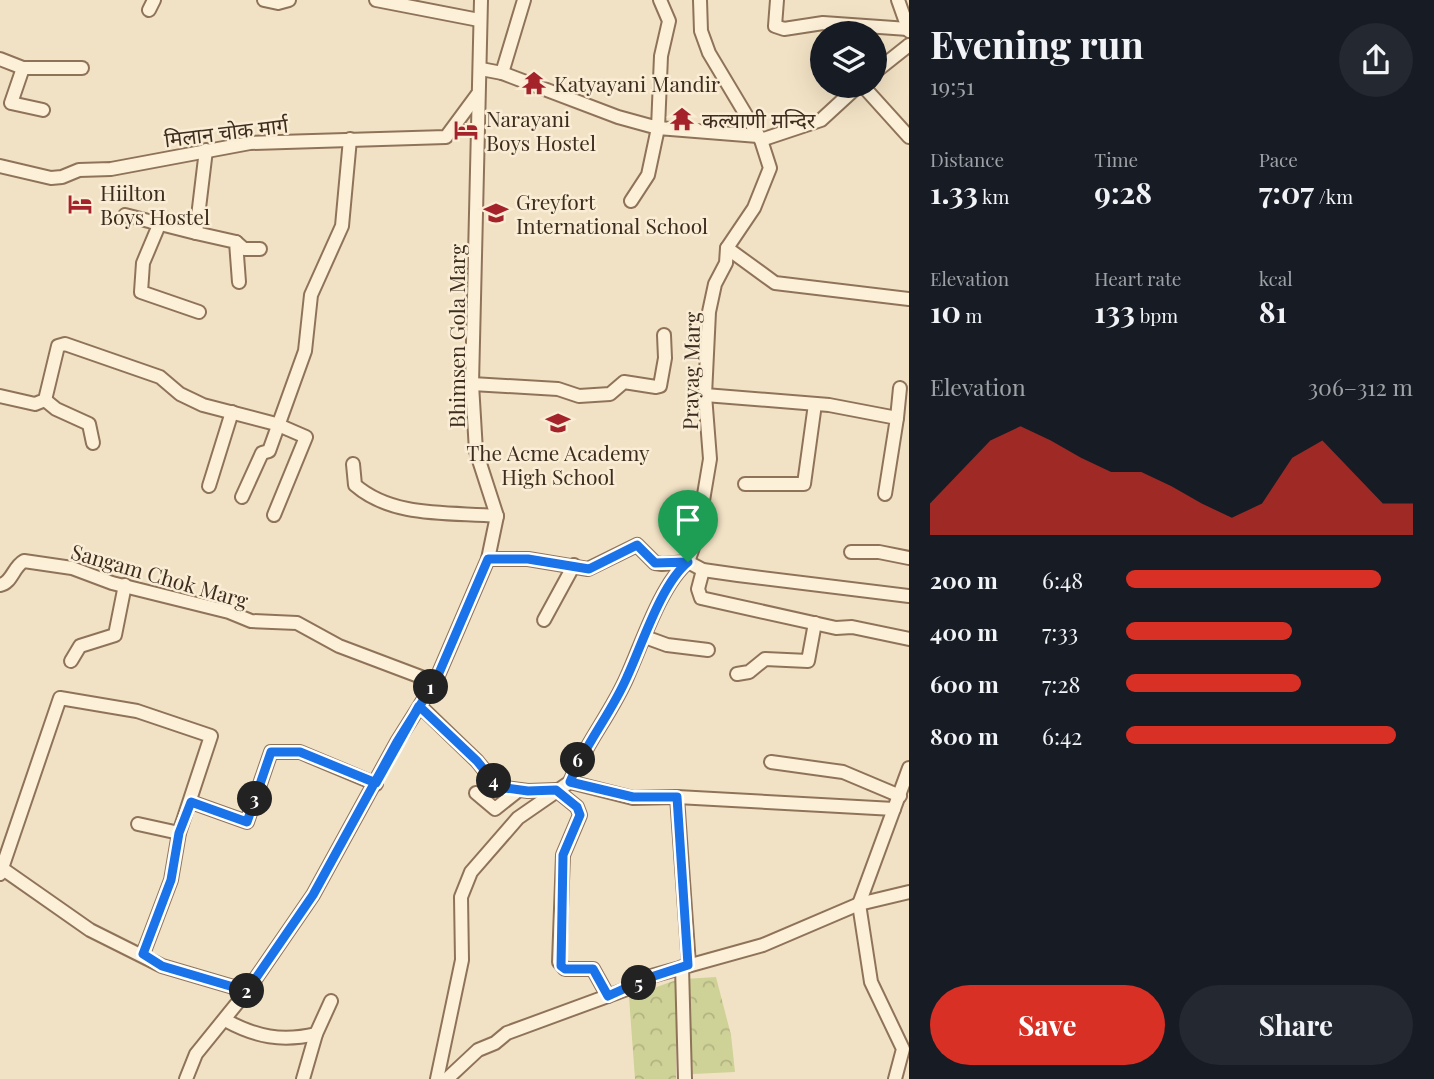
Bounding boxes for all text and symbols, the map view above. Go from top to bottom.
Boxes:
text: Evening run [930,18,1144,69]
map controls [810,21,887,98]
button: layers [810,21,887,98]
button: share [1339,23,1413,97]
temple icon: Katyayani Mandir [520,69,548,97]
place label: Katyayani Mandir [554,69,721,97]
text: 19:51 [930,70,974,101]
place label: Narayani Boys Hostel [486,104,596,156]
temple icon: कल्याणी मन्दिर [668,105,696,133]
place label: कल्याणी मन्दिर [702,105,816,133]
street label: मिलान चोक मार्ग [163,109,291,152]
hotel icon: Narayani Boys Hostel [452,116,480,144]
text: Distance [930,146,1004,172]
text: Time [1094,146,1138,172]
text: Pace [1259,146,1298,172]
text: 1.33 [930,172,978,212]
text: 9:28 [1094,172,1152,212]
text: 7:07 [1259,172,1314,212]
place label: Hiilton Boys Hostel [100,178,210,230]
text: km [978,183,1009,209]
text: /km [1314,183,1353,209]
place label: Greyfort International School [516,187,708,239]
hotel icon: Hiilton Boys Hostel [66,190,94,218]
school or university icon: Greyfort International School [482,199,510,227]
street label: Bhimsen Gola Marg [442,244,470,428]
text: Elevation [930,265,1009,291]
text: Heart rate [1094,265,1181,291]
text: kcal [1259,265,1293,291]
text: 10 [930,291,961,331]
text: 133 [1094,291,1135,331]
text: 81 [1259,291,1287,331]
text: m [961,302,982,328]
text: bpm [1135,302,1178,328]
street label: Prayag Marg [675,312,705,430]
text: Elevation [930,371,1026,402]
text: 306–312 m [1308,371,1413,402]
school or university icon: The Acme Academy High School [544,409,572,437]
place label: The Acme Academy High School [466,438,650,490]
pin [658,490,718,562]
icon: arrive [669,501,707,539]
street label: Sangam Chok Marg [68,536,252,614]
text: 200 m [930,564,998,595]
text: 6:48 [1042,564,1083,595]
text: 400 m [930,616,998,647]
text: 7:33 [1042,616,1078,647]
text: 600 m [930,668,999,699]
text: 7:28 [1042,668,1080,699]
pin: 1 [414,670,448,704]
text: 1 [427,673,434,699]
text: 800 m [930,720,999,751]
text: 6:42 [1042,720,1082,751]
pin: 6 [560,742,596,778]
text: 6 [572,746,583,772]
pin: 4 [476,764,512,798]
text: 4 [488,767,499,793]
pin: 3 [238,782,272,816]
text: 3 [250,785,259,811]
pin: 5 [622,965,656,1000]
text: 5 [634,969,643,995]
pin: 2 [230,974,264,1009]
text: 2 [242,977,251,1003]
button: Save [930,985,1165,1065]
button: Share [1179,985,1413,1065]

